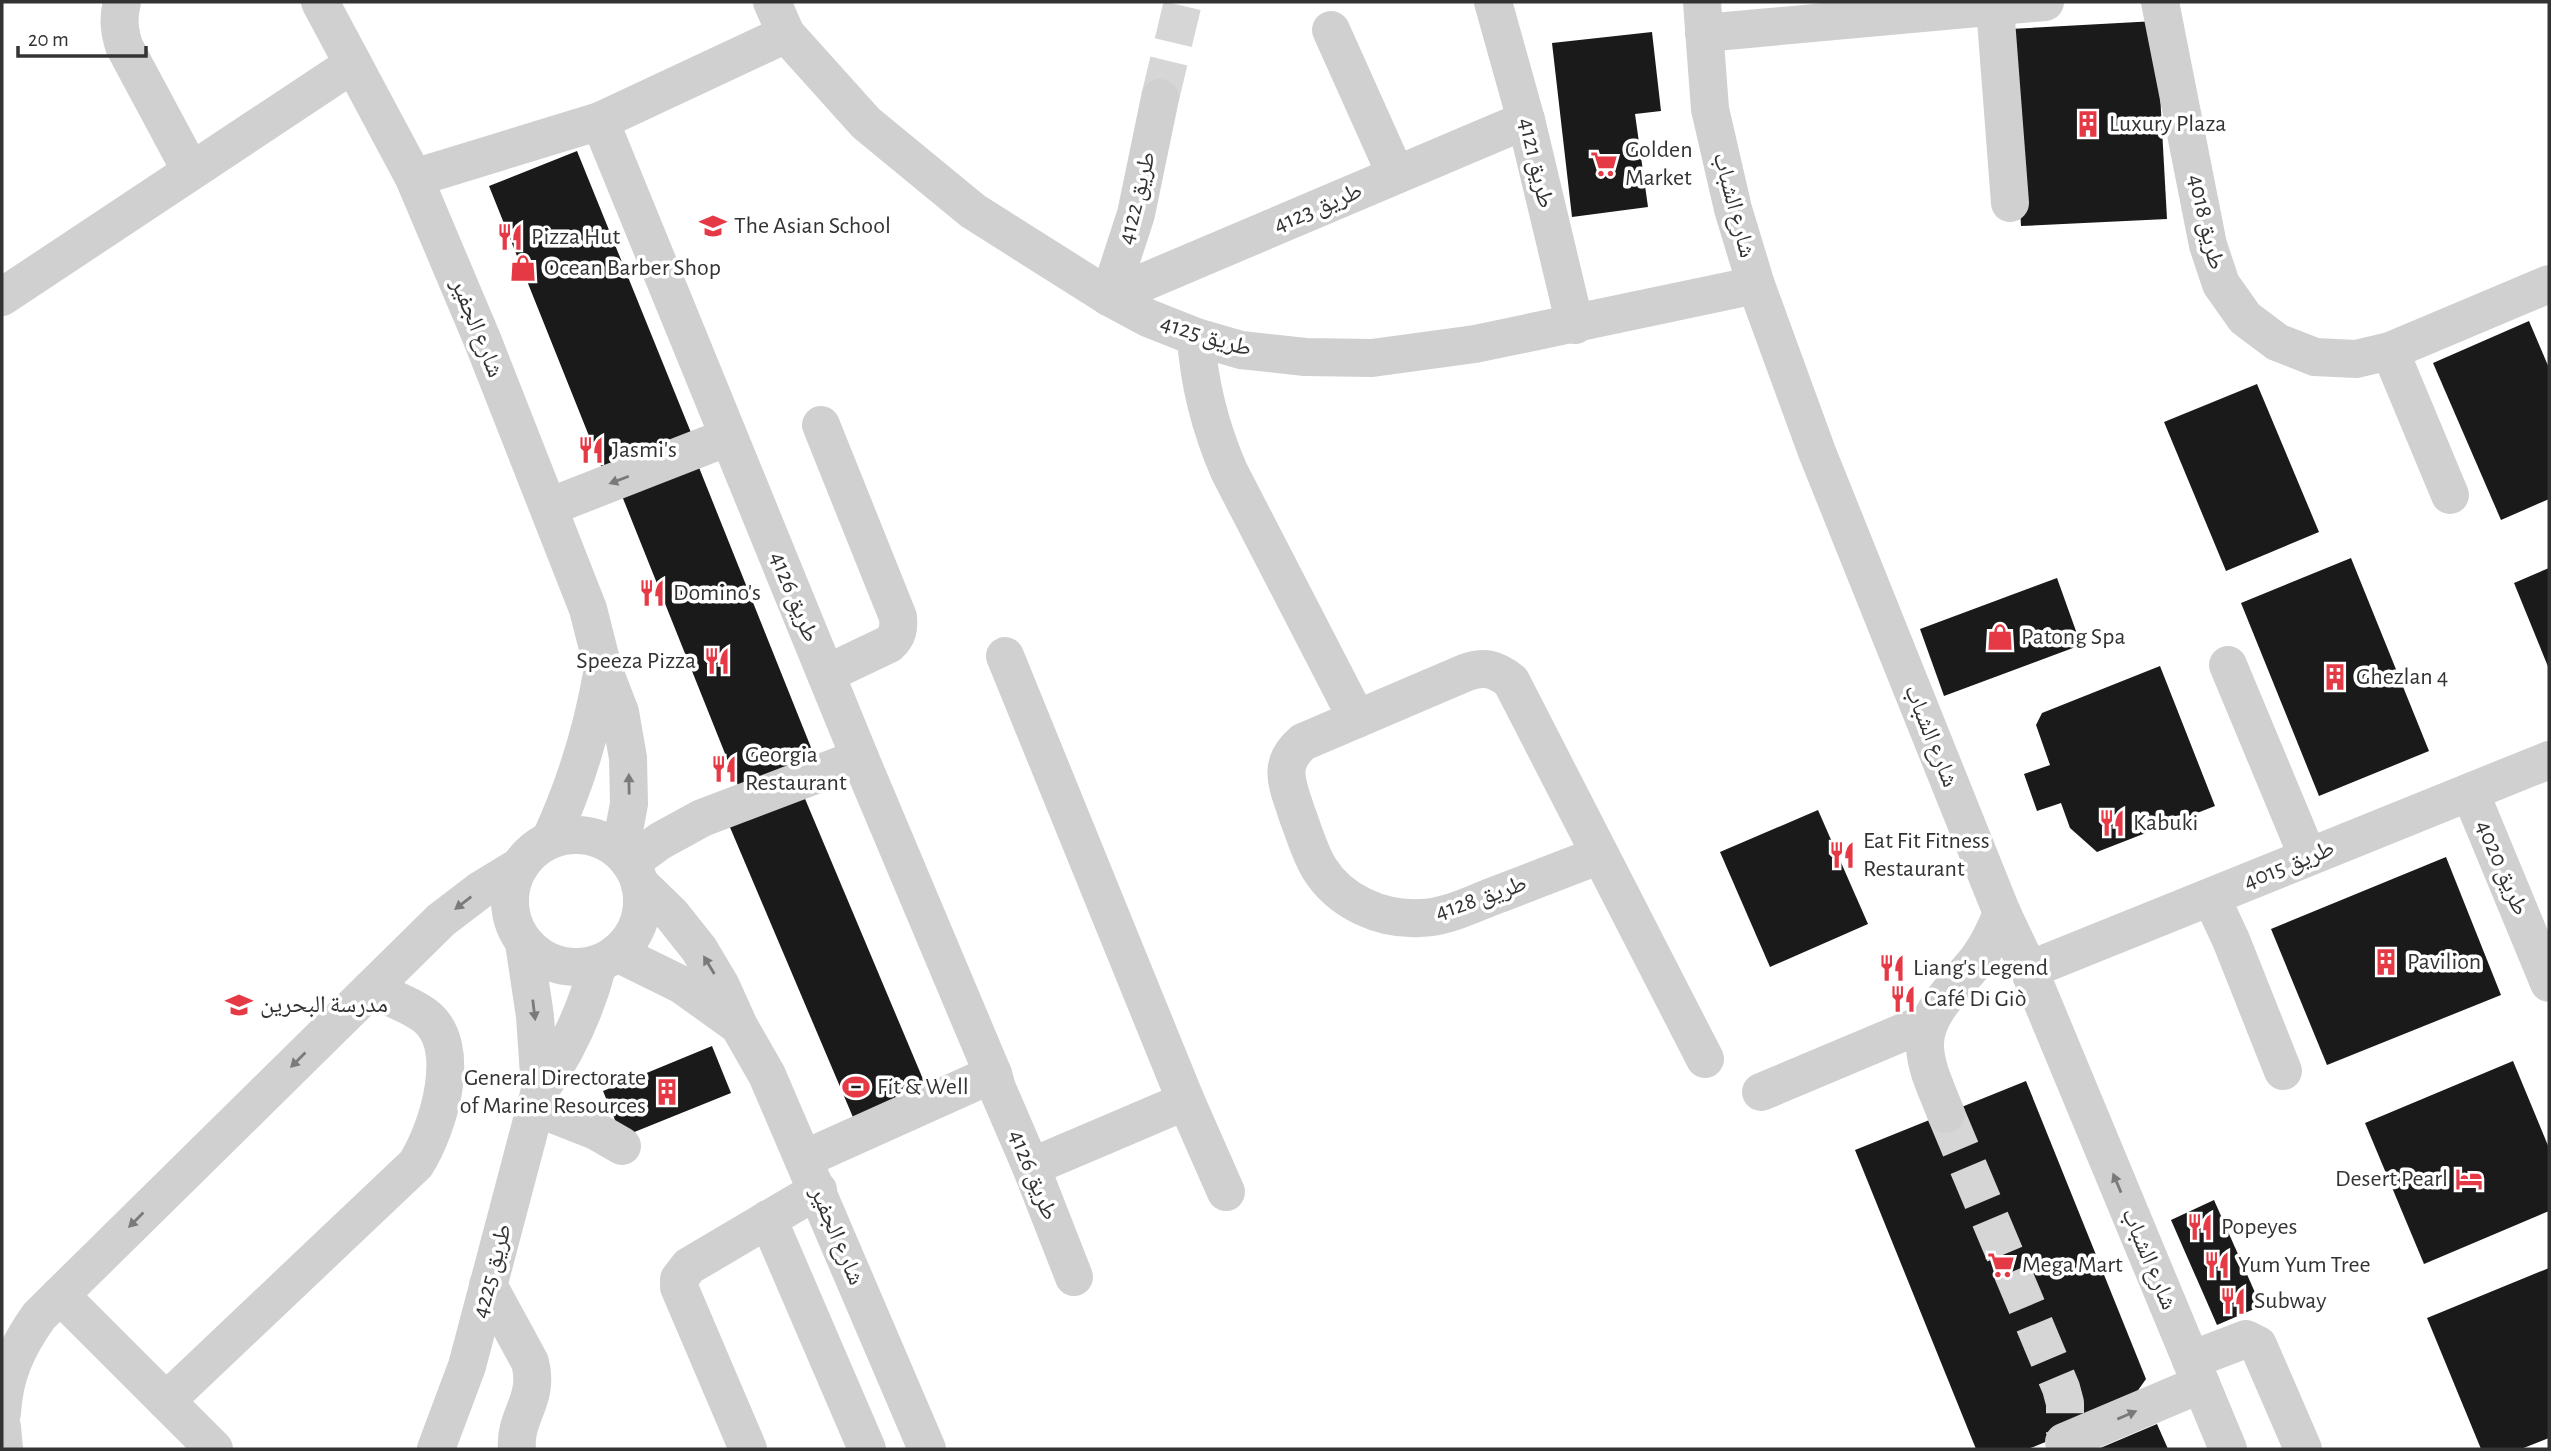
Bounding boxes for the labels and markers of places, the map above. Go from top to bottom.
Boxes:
building icon: Luxury Plaza [2073,109,2103,139]
place label: Luxury Plaza [2109,112,2226,136]
place label: Golden Market [1625,138,1693,190]
supermarket icon: Golden Market [1589,149,1619,179]
school or university icon: The Asian School [698,211,728,241]
place label: The Asian School [734,214,891,238]
restaurant icon: Pizza Hut [495,222,525,252]
place label: Pizza Hut [531,225,621,249]
shop icon: Ocean Barber Shop [508,253,538,283]
place label: Ocean Barber Shop [544,256,721,280]
restaurant icon: Jasmi's [576,435,606,465]
place label: Jasmi's [612,438,677,462]
restaurant icon: Domino's [637,578,667,608]
place label: Domino's [673,581,761,605]
shop icon: Patong Spa [1985,622,2015,652]
place label: Patong Spa [2021,625,2125,649]
restaurant icon: Speeza Pizza [702,646,732,676]
place label: Speeza Pizza [576,649,696,673]
building icon: Ghezlan 4 [2320,662,2350,692]
place label: Ghezlan 4 [2356,665,2448,689]
place label: Georgia Restaurant [745,743,847,795]
restaurant icon: Georgia Restaurant [709,754,739,784]
restaurant icon: Kabuki [2097,808,2127,838]
place label: Kabuki [2133,811,2198,835]
place label: Eat Fit Fitness Restaurant [1863,829,1990,881]
restaurant icon: Eat Fit Fitness Restaurant [1827,840,1857,870]
building icon: Pavilion [2371,947,2401,977]
place label: Pavilion [2407,950,2481,974]
restaurant icon: Liang's Legend [1877,953,1907,983]
place label: Liang's Legend [1913,956,2048,980]
restaurant icon: Café Di Giò [1888,984,1918,1014]
place label: Café Di Giò [1924,987,2026,1011]
school or university icon: مدرسة البحرين [224,990,254,1020]
place label: مدرسة البحرين [260,993,388,1018]
place label: General Directorate of Marine Resources [460,1066,646,1118]
sports icon: Fit & Well [841,1072,871,1102]
place label: Fit & Well [877,1075,969,1099]
building icon: General Directorate of Marine Resources [652,1077,682,1107]
hotel icon: Desert Pearl [2454,1164,2484,1194]
place label: Desert Pearl [2335,1167,2448,1191]
restaurant icon: Popeyes [2185,1212,2215,1242]
place label: Popeyes [2221,1215,2297,1239]
supermarket icon: Mega Mart [1986,1250,2016,1280]
restaurant icon: Yum Yum Tree [2202,1250,2232,1280]
place label: Mega Mart [2022,1253,2123,1277]
place label: Yum Yum Tree [2238,1253,2371,1277]
restaurant icon: Subway [2218,1286,2248,1316]
place label: Subway [2254,1289,2326,1313]

